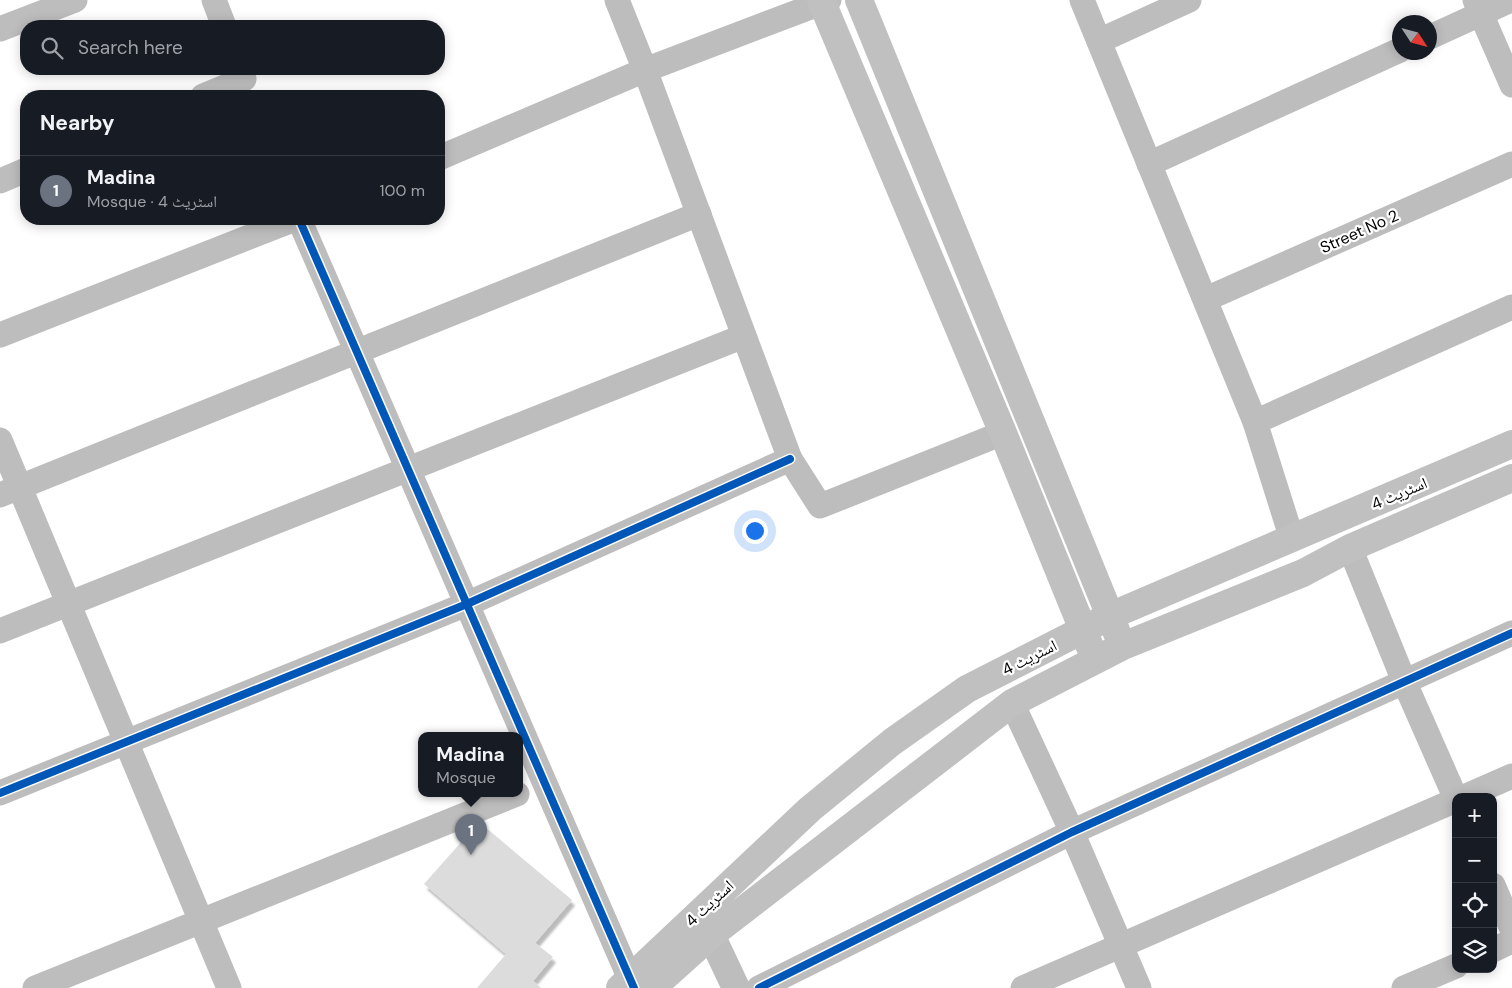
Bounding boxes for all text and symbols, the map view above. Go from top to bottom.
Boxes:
north arrow [1392,15,1437,60]
search box [20,20,445,75]
icon: search [38,34,66,62]
text: Search here [78,35,183,60]
text: Nearby [40,109,114,137]
text: Madina [87,165,155,190]
text: 1 [53,180,59,201]
text: 100 m [380,180,425,201]
text: Mosque · اسٹریٹ 4 [87,191,217,212]
street label: Street No 2 [1317,205,1402,258]
street label: اسٹریٹ 4 [1368,472,1431,515]
your location [742,518,768,544]
street label: اسٹریٹ 4 [998,635,1060,680]
popup [418,732,523,797]
text: Madina [436,742,505,767]
text: Mosque [436,767,496,788]
map controls [1452,793,1497,973]
button: + [1452,793,1497,838]
pin: 1 [455,814,487,855]
button: − [1452,838,1497,883]
street label: اسٹریٹ 4 [681,876,738,931]
button: locate [1452,883,1497,928]
button: layers [1452,928,1497,973]

